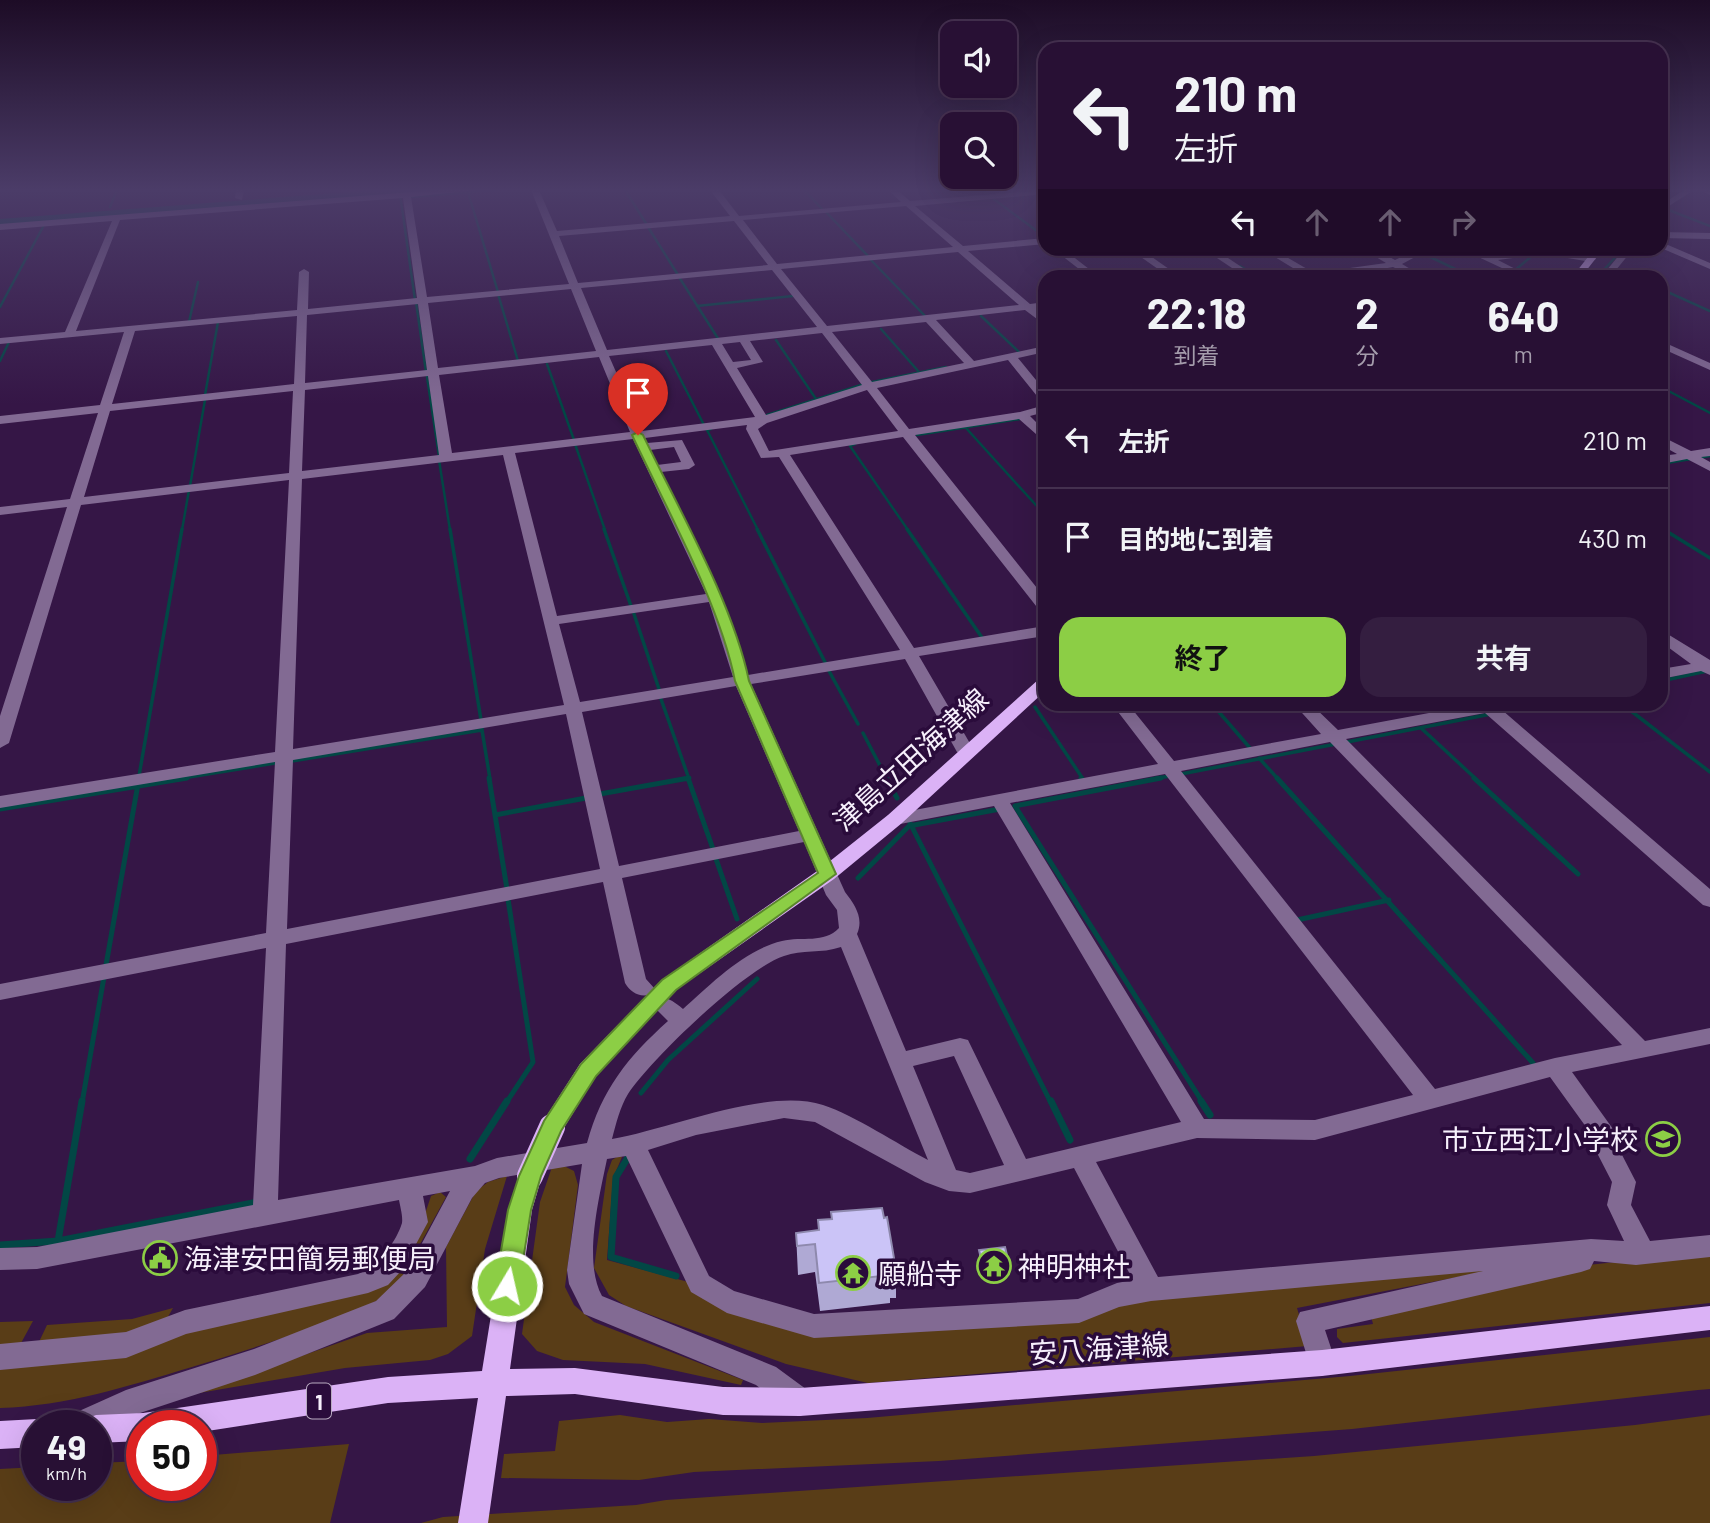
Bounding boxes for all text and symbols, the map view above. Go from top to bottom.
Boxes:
map controls [940,21,1017,189]
button: sound [940,21,1017,98]
text: 210 m [1174,63,1297,122]
icon: left [1059,70,1150,161]
button: search [940,112,1017,189]
text: 左折 [1174,128,1238,166]
icon: left [1225,203,1263,241]
icon: ahead [1298,203,1336,241]
icon: ahead [1371,203,1409,241]
icon: right [1444,203,1482,241]
text: 22:18 [1147,287,1247,337]
text: 2 [1355,287,1379,337]
text: 640 [1487,290,1559,340]
text: m [1514,340,1533,368]
text: 到着 [1174,341,1220,369]
text: 分 [1356,341,1379,369]
pin [608,363,668,435]
icon: arrive [619,374,657,412]
icon: left [1059,420,1097,458]
text: 210 m [1583,424,1647,455]
text: 左折 [1118,425,1170,456]
icon: arrive [1059,518,1097,556]
text: 430 m [1578,522,1647,553]
text: 目的地に到着 [1118,523,1274,554]
button: 終了 [1059,617,1346,697]
button: 共有 [1360,617,1647,697]
street label: 津島立田海津線 [826,681,994,837]
school or university icon: 市立西江小学校 [1644,1120,1682,1158]
place label: 市立西江小学校 [1442,1122,1638,1156]
public building icon: 海津安田簡易郵便局 [141,1239,179,1277]
place label: 海津安田簡易郵便局 [184,1241,436,1275]
temple icon: 神明神社 [975,1247,1013,1285]
position arrow [470,1249,544,1323]
place label: 神明神社 [1018,1249,1130,1283]
temple icon: 願船寺 [834,1254,872,1292]
place label: 願船寺 [878,1256,962,1290]
street label: 安八海津線 [1028,1326,1170,1370]
road number: 1 [307,1384,331,1418]
speed limit sign: 50 [126,1410,217,1501]
text: 49 [47,1425,86,1467]
text: km/h [46,1462,87,1484]

